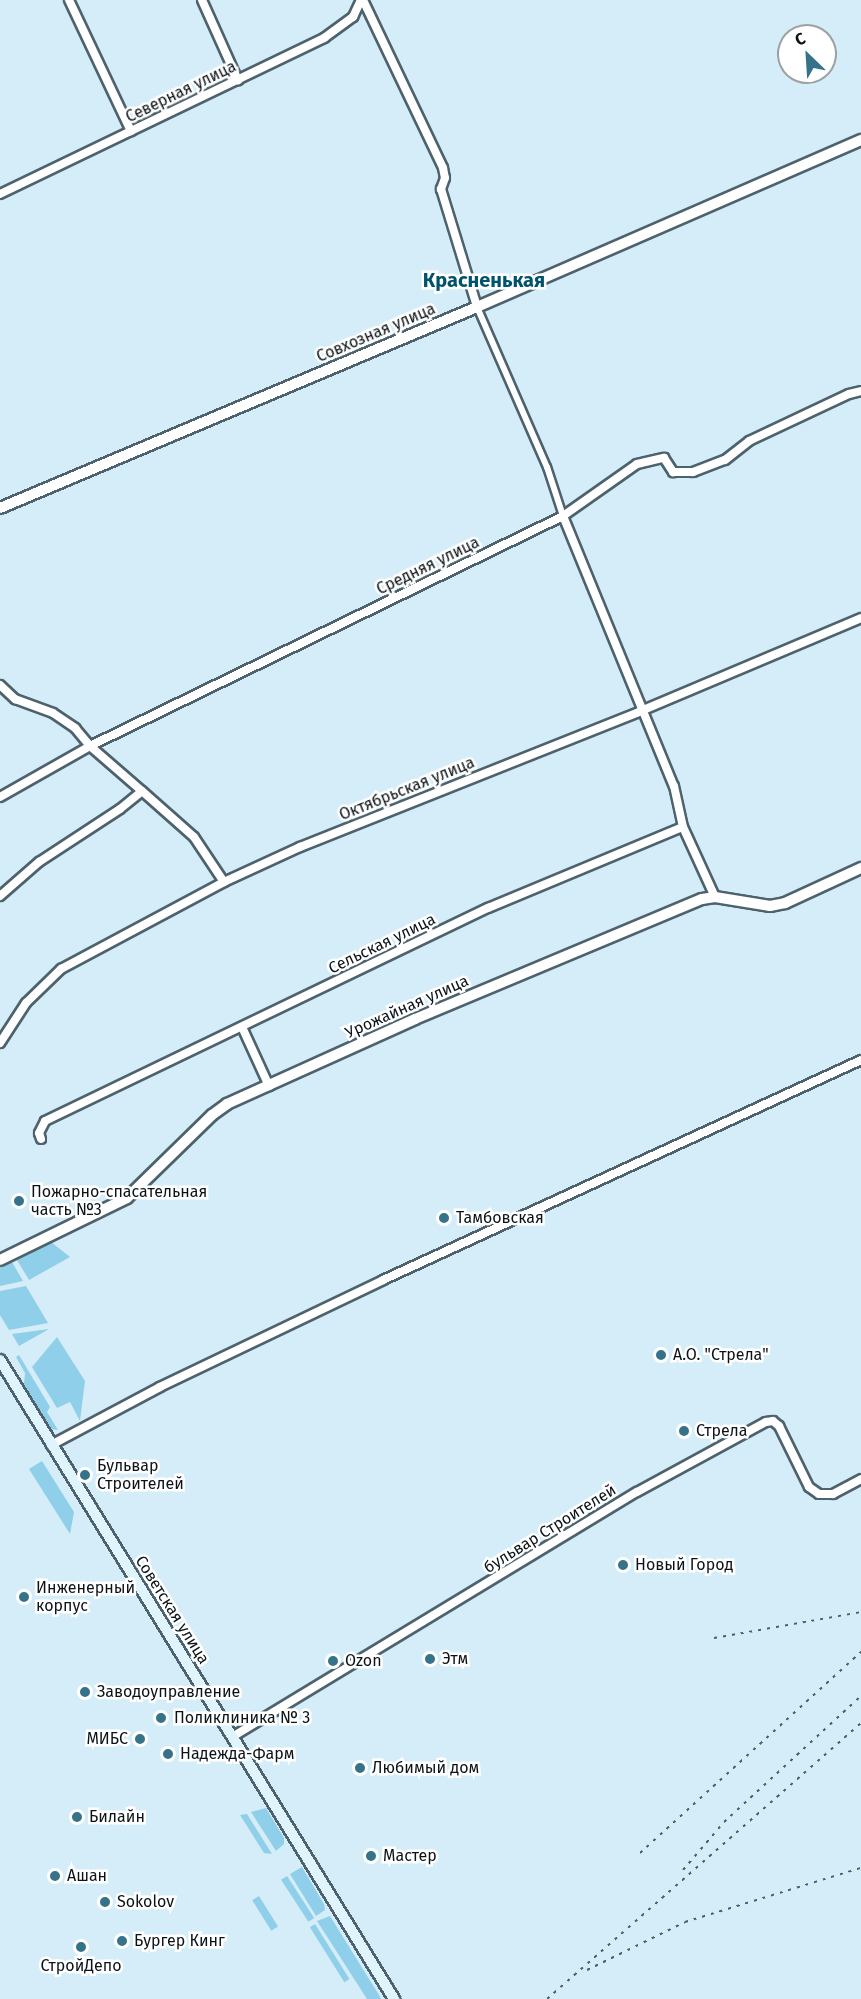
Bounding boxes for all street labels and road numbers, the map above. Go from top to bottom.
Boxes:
street label: Северная улица [123,57,239,127]
street label: Совхозная улица [314,299,438,367]
street label: Средняя улица [374,533,482,599]
street label: Октябрьская улица [337,753,477,825]
street label: Сельская улица [325,910,439,978]
street label: Урожайная улица [342,971,472,1043]
street label: бульвар Строителей [480,1480,620,1578]
street label: Советская улица [131,1552,213,1668]

